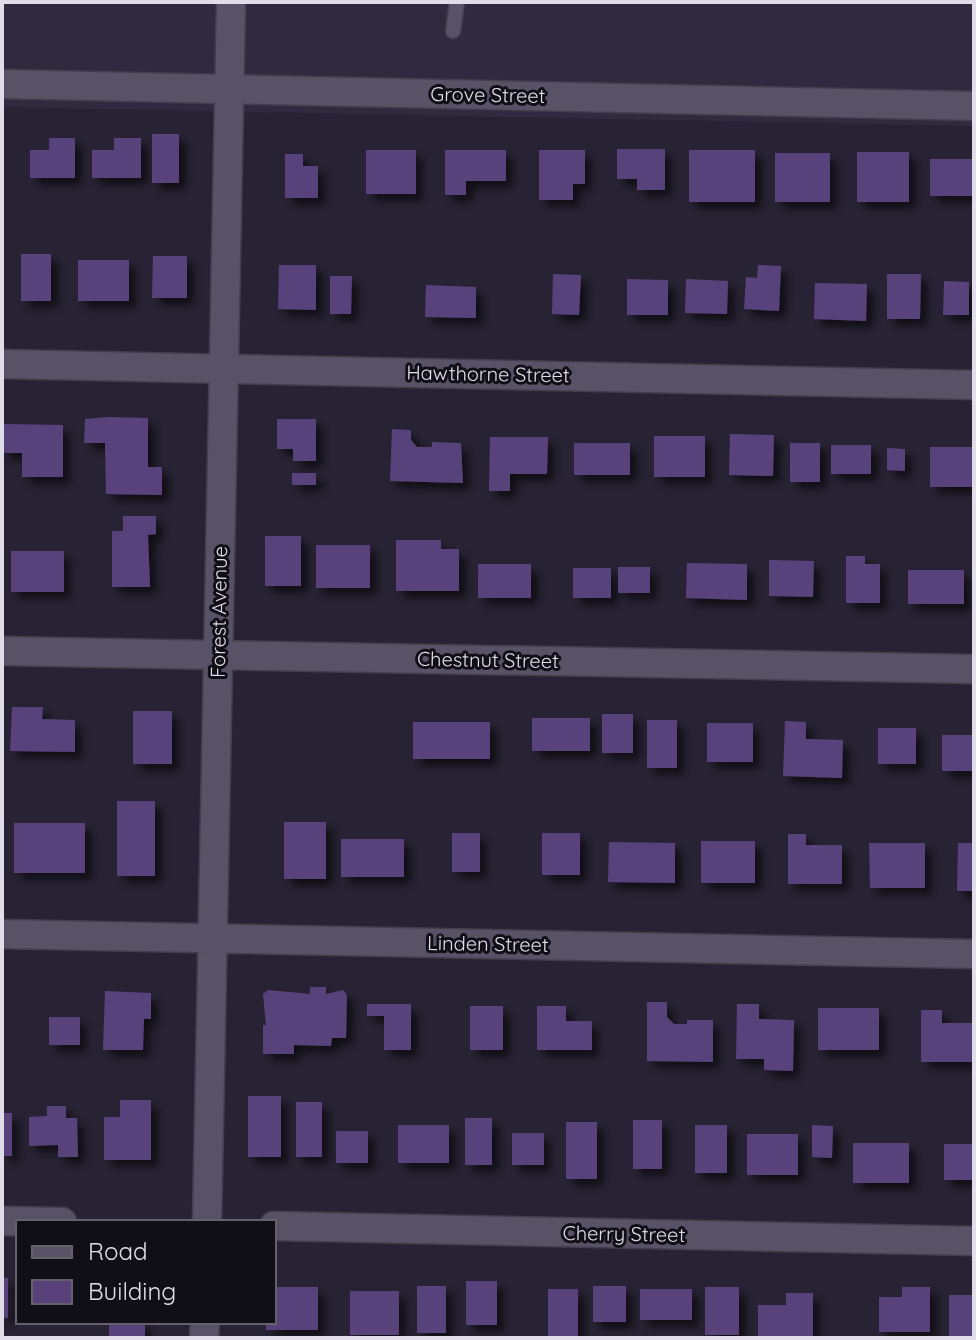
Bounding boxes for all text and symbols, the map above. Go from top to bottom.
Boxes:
street label: Grove Street [430,81,546,108]
street label: Hawthorne Street [406,360,570,387]
street label: Forest Avenue [205,546,232,678]
street label: Chestnut Street [417,646,559,673]
street label: Linden Street [427,930,549,957]
legend [16,1220,276,1324]
street label: Cherry Street [562,1220,686,1247]
text: Road [88,1236,148,1266]
text: Building [88,1276,176,1306]

